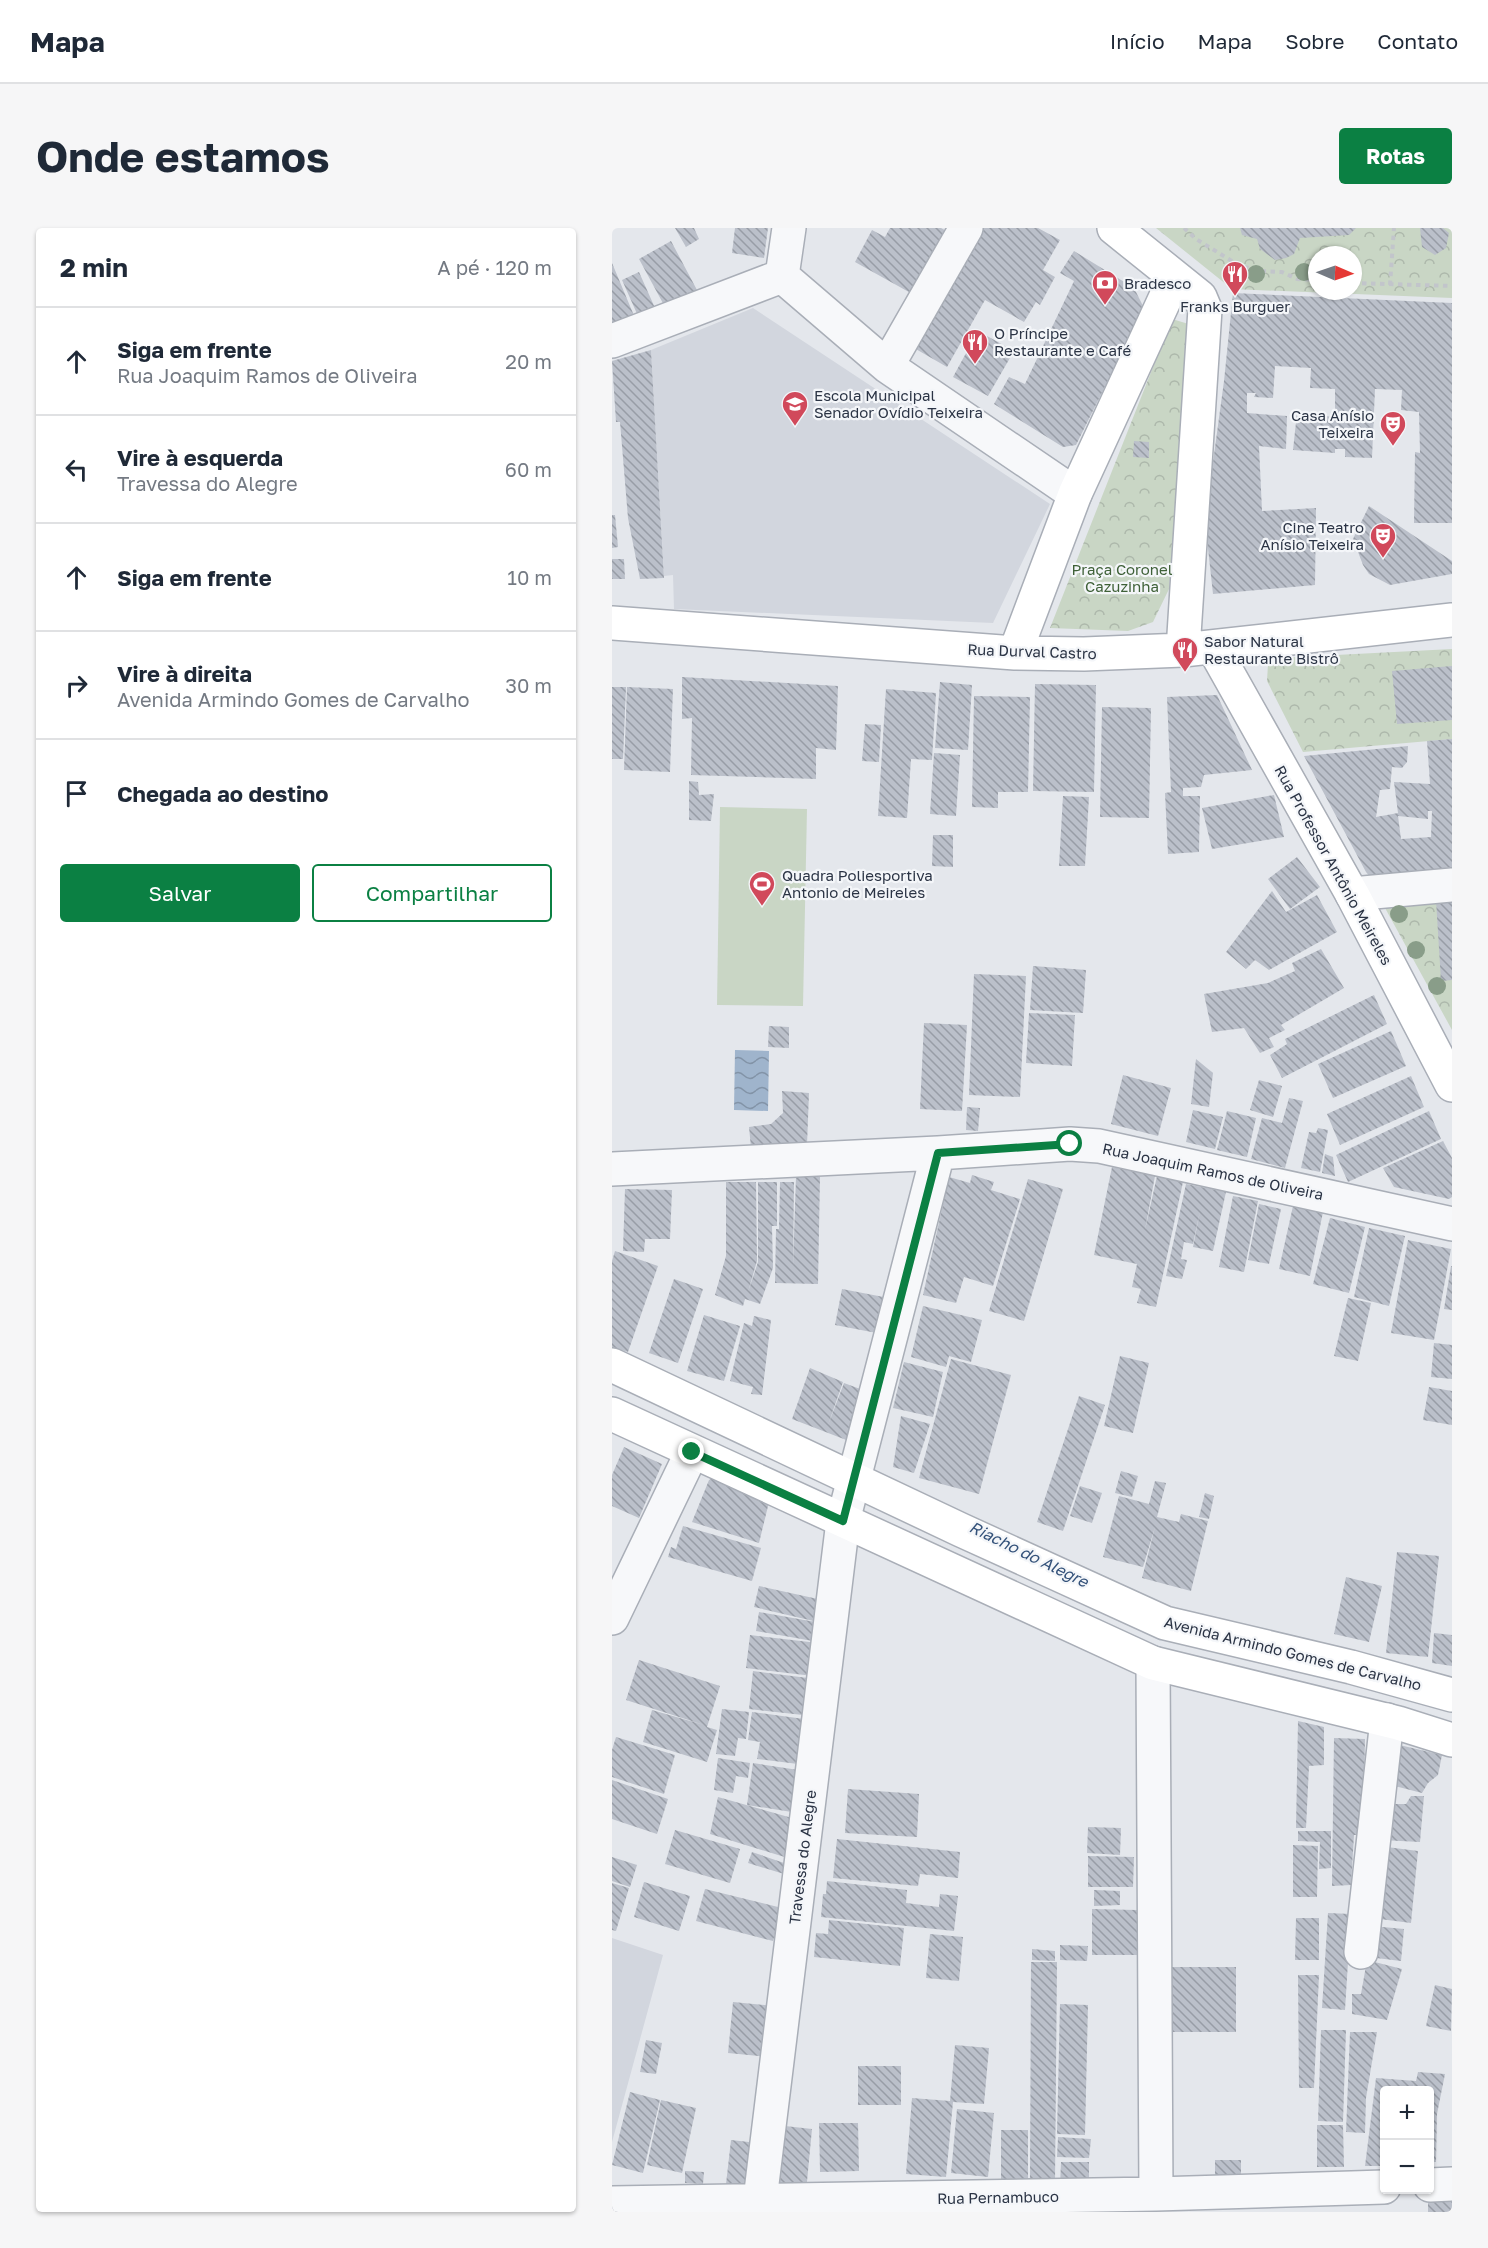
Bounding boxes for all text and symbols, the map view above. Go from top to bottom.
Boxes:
text: Mapa [30,25,105,58]
text: Início [1110,28,1165,54]
text: Mapa [1198,28,1252,54]
text: Sobre [1285,28,1344,54]
text: Contato [1377,28,1458,54]
button: Rotas [1339,128,1452,184]
text: Onde estamos [36,131,330,181]
north arrow [1308,246,1362,300]
text: 2 min [60,252,128,283]
text: A pé · 120 m [437,255,552,279]
restaurant icon: Franks Burguer [1220,259,1250,297]
bank icon: Bradesco [1090,268,1120,306]
place label: Bradesco [1124,274,1191,292]
place label: Franks Burguer [1180,297,1290,315]
place label: O Príncipe Restaurante e Café [994,324,1131,359]
restaurant icon: O Príncipe Restaurante e Café [960,327,990,365]
text: Siga em frente [117,336,272,363]
icon: ahead [60,345,93,378]
text: 20 m [505,349,552,373]
text: Rua Joaquim Ramos de Oliveira [117,363,418,387]
place label: Escola Municipal Senador Ovídio Teixeira [814,386,983,421]
school or university icon: Escola Municipal Senador Ovídio Teixeira [780,389,810,427]
place label: Casa Anísio Teixeira [1291,406,1374,441]
theatre icon: Casa Anísio Teixeira [1378,409,1408,447]
text: Vire à esquerda [117,444,283,471]
icon: left [60,453,93,486]
text: 60 m [505,457,552,481]
text: Travessa do Alegre [117,471,298,495]
place label: Cine Teatro Anísio Teixeira [1260,518,1364,553]
theatre icon: Cine Teatro Anísio Teixeira [1368,521,1398,559]
park label: Praça Coronel Cazuzinha [1071,560,1173,595]
icon: ahead [60,561,93,594]
text: Siga em frente [117,564,272,591]
text: 10 m [507,565,552,589]
place label: Sabor Natural Restaurante Bistrô [1204,632,1339,667]
restaurant icon: Sabor Natural Restaurante Bistrô [1170,635,1200,673]
street label: Rua Durval Castro [967,640,1097,662]
text: Vire à direita [117,660,252,687]
icon: right [60,669,93,702]
text: 30 m [505,673,552,697]
text: Avenida Armindo Gomes de Carvalho [117,687,470,711]
street label: Rua Professor Antônio Meireles [1271,762,1397,968]
icon: arrive [60,777,93,810]
text: Chegada ao destino [117,780,329,807]
button: Salvar [60,864,300,922]
button: Compartilhar [312,864,552,922]
place label: Quadra Poliesportiva Antonio de Meireles [782,866,933,901]
sports icon: Quadra Poliesportiva Antonio de Meireles [747,869,777,907]
route start [1056,1130,1082,1156]
street label: Rua Joaquim Ramos de Oliveira [1101,1139,1325,1203]
route end [678,1438,704,1464]
water label: Riacho do Alegre [966,1517,1093,1592]
street label: Avenida Armindo Gomes de Carvalho [1163,1612,1423,1694]
street label: Travessa do Alegre [785,1788,819,1925]
map controls [1380,2086,1434,2194]
button: + [1380,2086,1434,2140]
button: − [1380,2140,1434,2194]
street label: Rua Pernambuco [937,2187,1059,2207]

